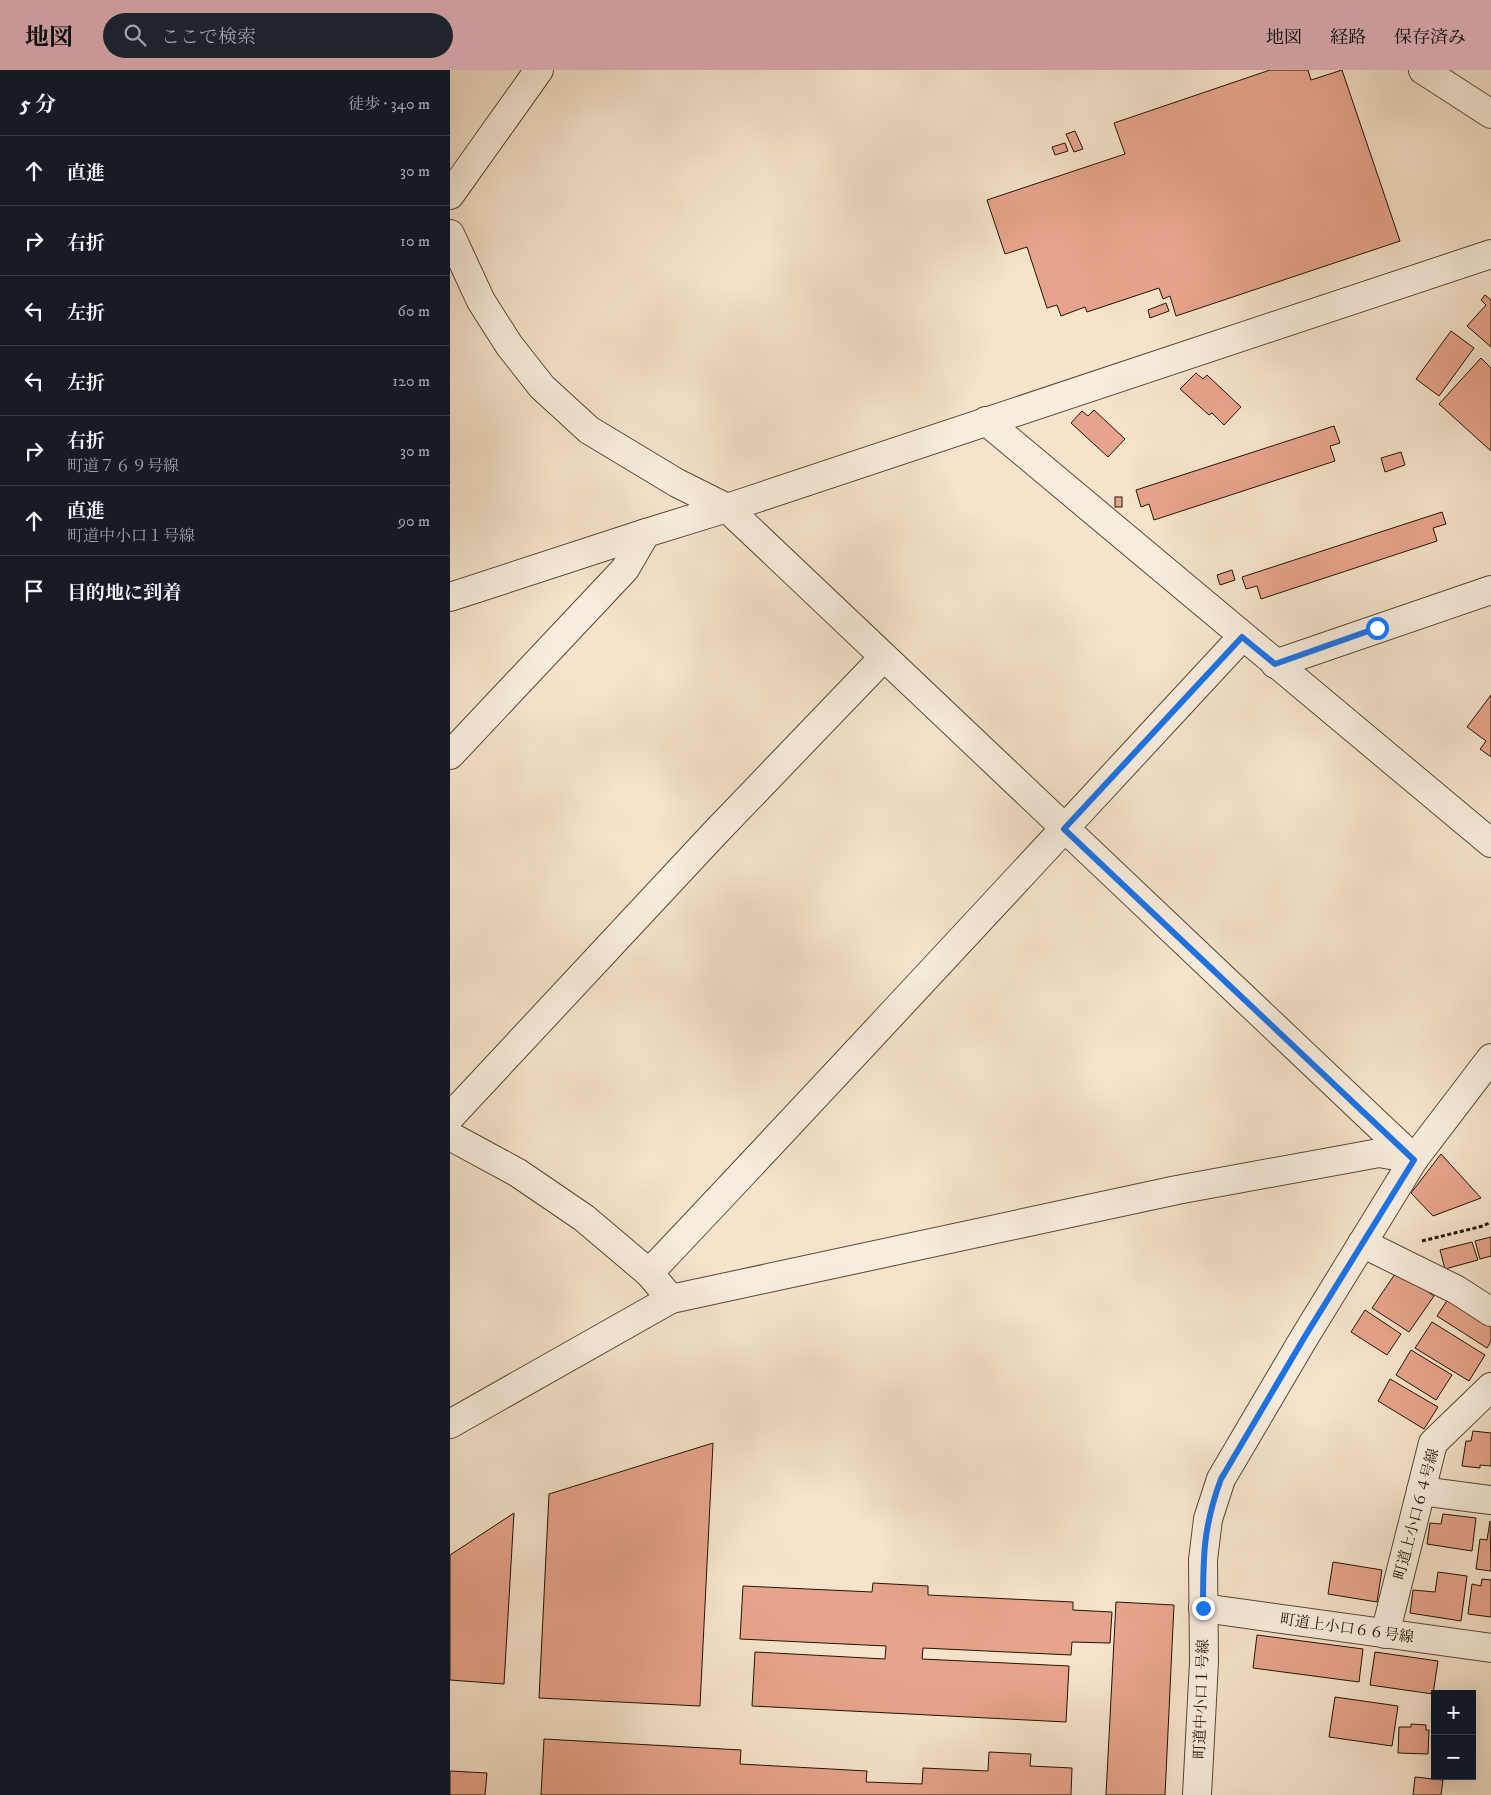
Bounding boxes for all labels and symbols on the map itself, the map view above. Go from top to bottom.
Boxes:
route start [1366,617,1389,640]
street label: 町道上小口６４号線 [1390,1446,1443,1582]
route end [1192,1597,1215,1620]
street label: 町道上小口６６号線 [1279,1610,1415,1647]
street label: 町道中小口１号線 [1190,1639,1213,1759]

